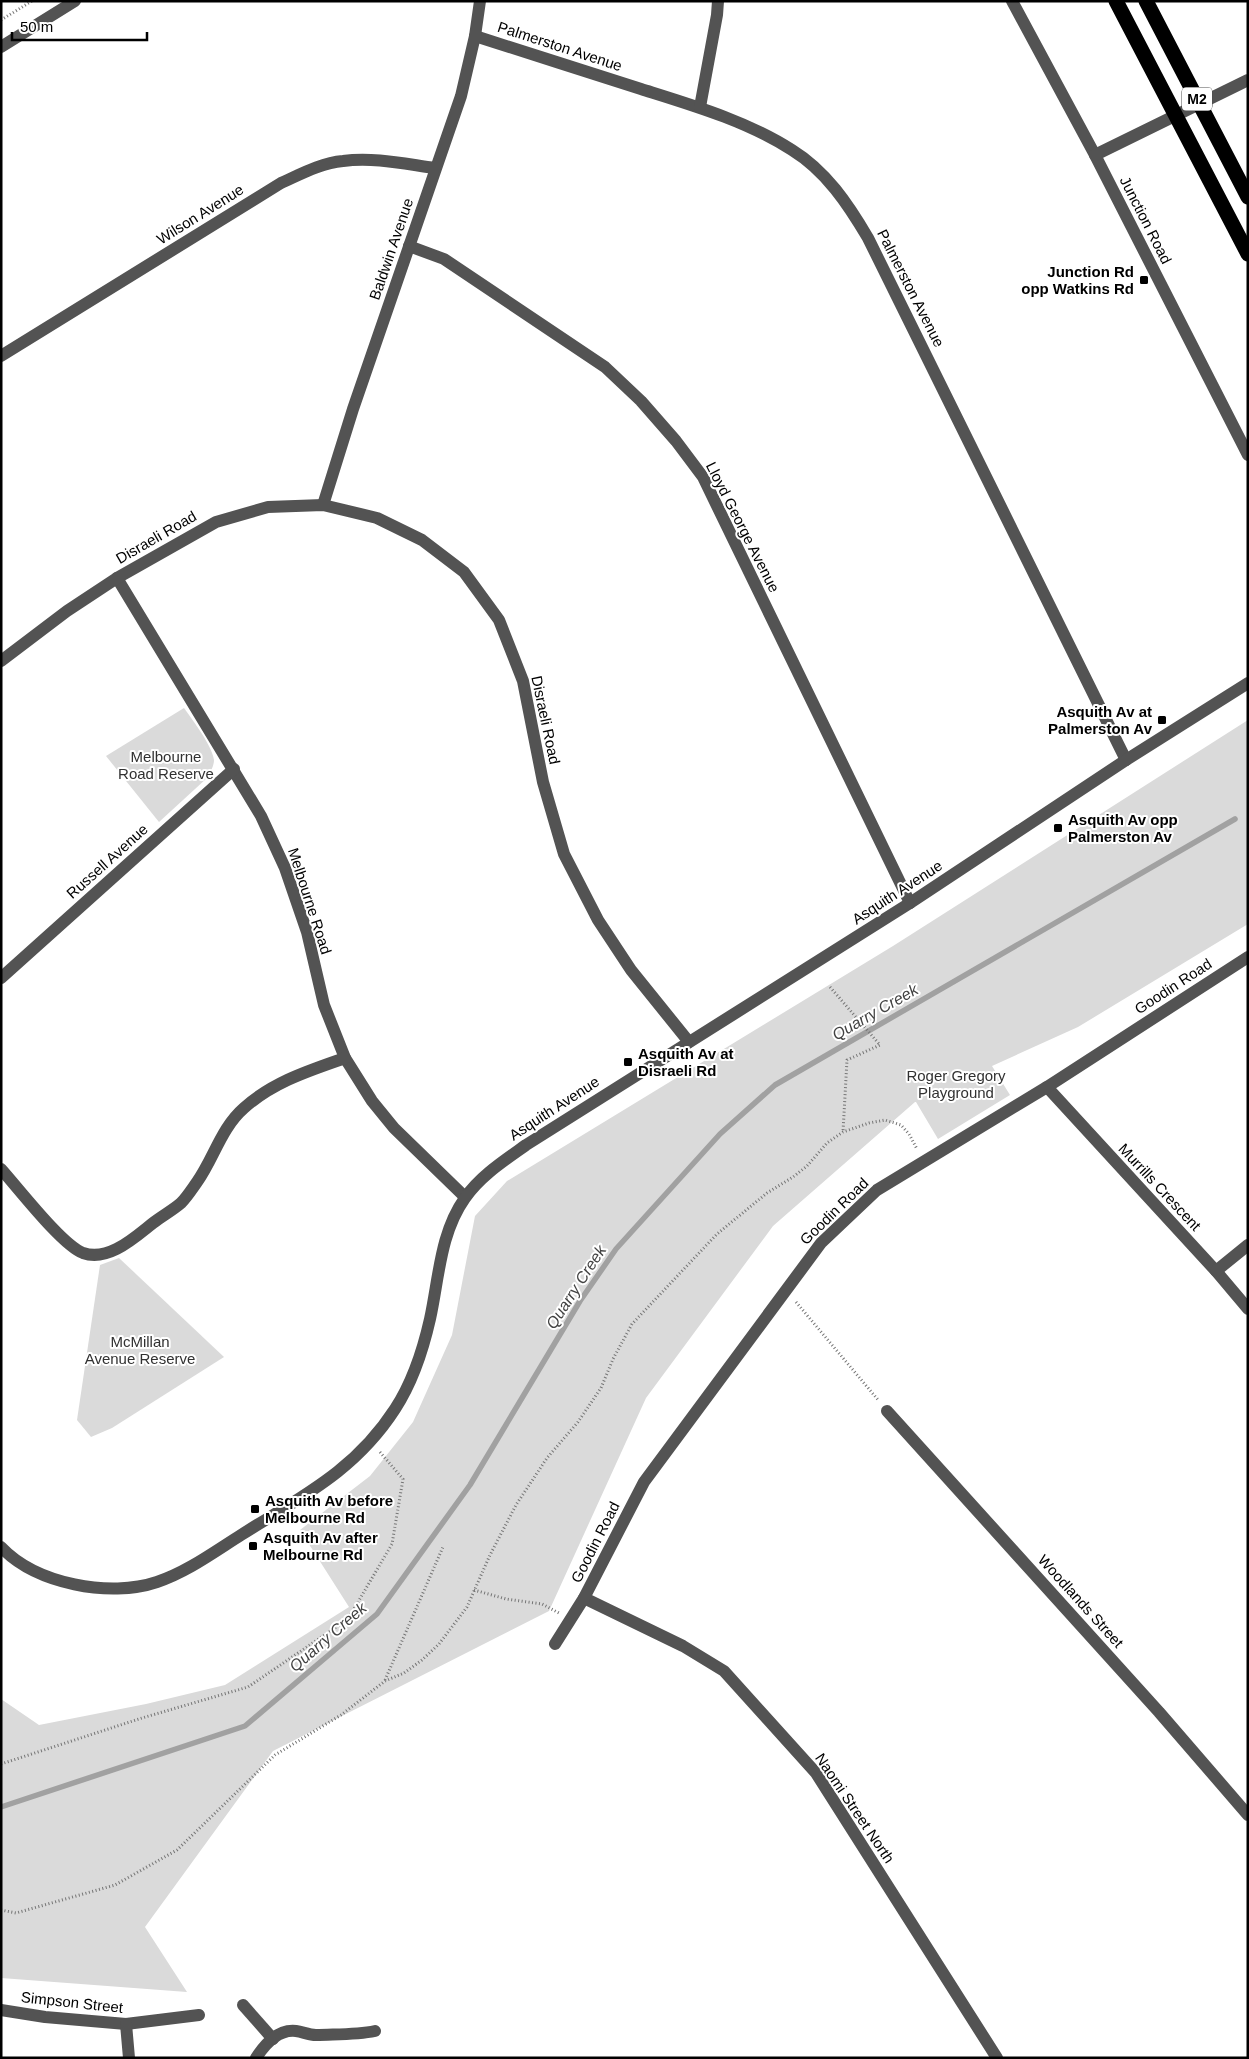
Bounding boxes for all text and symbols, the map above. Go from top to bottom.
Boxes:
scale bar [12,10,148,42]
text: 50 m [20,18,53,35]
street label: Palmerston Avenue [496,18,624,74]
road number: M2 [1182,88,1212,110]
street label: Junction Road [1117,173,1175,267]
street label: Wilson Avenue [154,181,246,247]
street label: Baldwin Avenue [366,196,416,302]
street label: Palmerston Avenue [874,226,948,350]
place label: Junction Rd opp Watkins Rd [1021,263,1134,297]
marker: Junction Rd opp Watkins Rd [1138,274,1150,286]
street label: Lloyd George Avenue [703,459,783,595]
street label: Disraeli Road [113,507,199,567]
street label: Disraeli Road [528,674,564,766]
place label: Asquith Av at Palmerston Av [1048,703,1153,737]
marker: Asquith Av at Palmerston Av [1156,714,1168,726]
park label: Melbourne Road Reserve [118,748,214,782]
place label: Asquith Av opp Palmerston Av [1068,811,1178,845]
street label: Russell Avenue [63,820,151,902]
marker: Asquith Av opp Palmerston Av [1052,822,1064,834]
street label: Melbourne Road [285,846,335,956]
street label: Asquith Avenue [849,857,945,927]
street label: Goodin Road [1131,955,1215,1017]
water label: Quarry Creek [829,980,922,1043]
place label: Asquith Av at Disraeli Rd [638,1045,734,1079]
marker: Asquith Av at Disraeli Rd [622,1056,634,1068]
park label: Roger Gregory Playground [906,1067,1006,1101]
street label: Asquith Avenue [506,1073,602,1143]
street label: Murrills Crescent [1115,1140,1205,1235]
street label: Goodin Road [796,1174,872,1248]
water label: Quarry Creek [543,1241,610,1332]
park label: McMillan Avenue Reserve [85,1333,195,1367]
place label: Asquith Av before Melbourne Rd [265,1492,393,1526]
street label: Goodin Road [567,1499,623,1585]
marker: Asquith Av before Melbourne Rd [249,1503,261,1515]
place label: Asquith Av after Melbourne Rd [263,1529,378,1563]
marker: Asquith Av after Melbourne Rd [247,1540,259,1552]
street label: Woodlands Street [1035,1551,1128,1652]
water label: Quarry Creek [286,1598,371,1675]
street label: Naomi Street North [812,1750,898,1866]
street label: Simpson Street [20,1988,125,2016]

